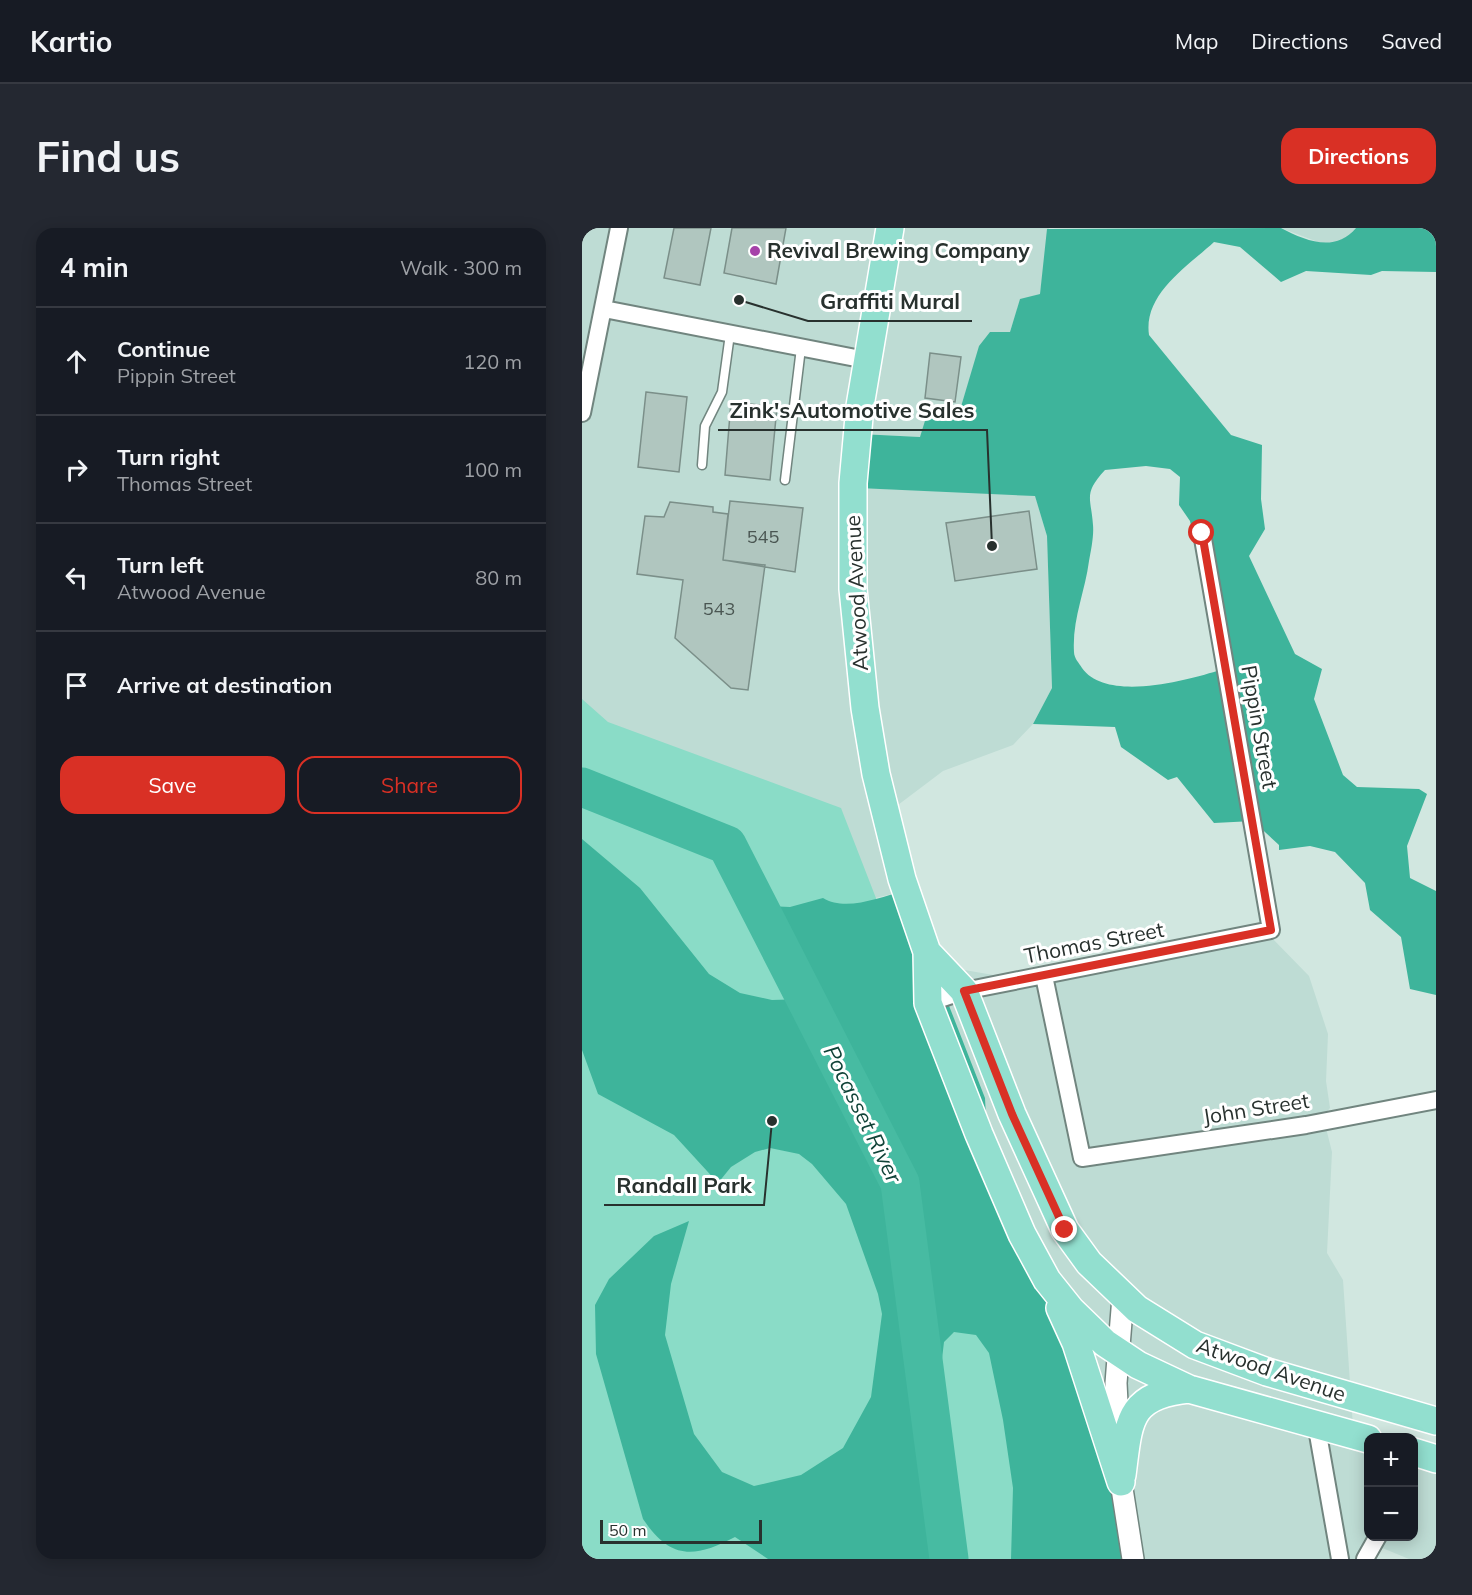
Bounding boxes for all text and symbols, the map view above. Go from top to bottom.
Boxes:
text: Kartio [30,24,112,59]
text: Map [1175,28,1218,54]
text: Directions [1251,28,1348,54]
text: Saved [1381,28,1442,54]
button: Directions [1281,128,1436,184]
text: Find us [36,130,180,183]
place label: Revival Brewing Company [767,237,1030,263]
marker: Revival Brewing Company [748,244,762,258]
text: 4 min [60,251,129,284]
text: Walk · 300 m [400,255,522,280]
callout: Graffiti Mural [808,281,972,321]
text: Graffiti Mural [820,287,960,315]
text: Continue [117,335,210,363]
icon: ahead [60,345,93,378]
text: 120 m [463,349,522,374]
text: Pippin Street [117,363,236,388]
callout: Zink'sAutomotive Sales [718,390,987,430]
text: Zink'sAutomotive Sales [729,396,975,424]
text: Turn right [117,443,220,471]
icon: right [60,453,93,486]
text: 100 m [463,457,522,482]
text: Thomas Street [117,471,252,496]
street label: Atwood Avenue [839,514,873,672]
route start [1188,519,1214,545]
house number: 545 [747,525,779,548]
text: Turn left [117,551,204,579]
icon: left [60,561,93,594]
text: 80 m [475,565,522,590]
text: Atwood Avenue [117,579,266,604]
house number: 543 [703,597,735,620]
street label: Pippin Street [1236,663,1284,791]
icon: arrive [60,669,93,702]
text: Arrive at destination [117,671,332,699]
button: Save [60,756,285,814]
button: Share [297,756,522,814]
street label: Thomas Street [1022,916,1166,968]
water label: Pocasset River [818,1041,909,1188]
street label: John Street [1201,1087,1311,1129]
callout: Randall Park [604,1165,764,1205]
text: Randall Park [616,1171,753,1199]
route end [1051,1216,1077,1242]
street label: Atwood Avenue [1193,1331,1349,1407]
map controls [1364,1433,1418,1541]
button: + [1364,1433,1418,1487]
button: − [1364,1487,1418,1541]
scale bar [600,1517,762,1544]
text: 50 m [609,1520,646,1540]

